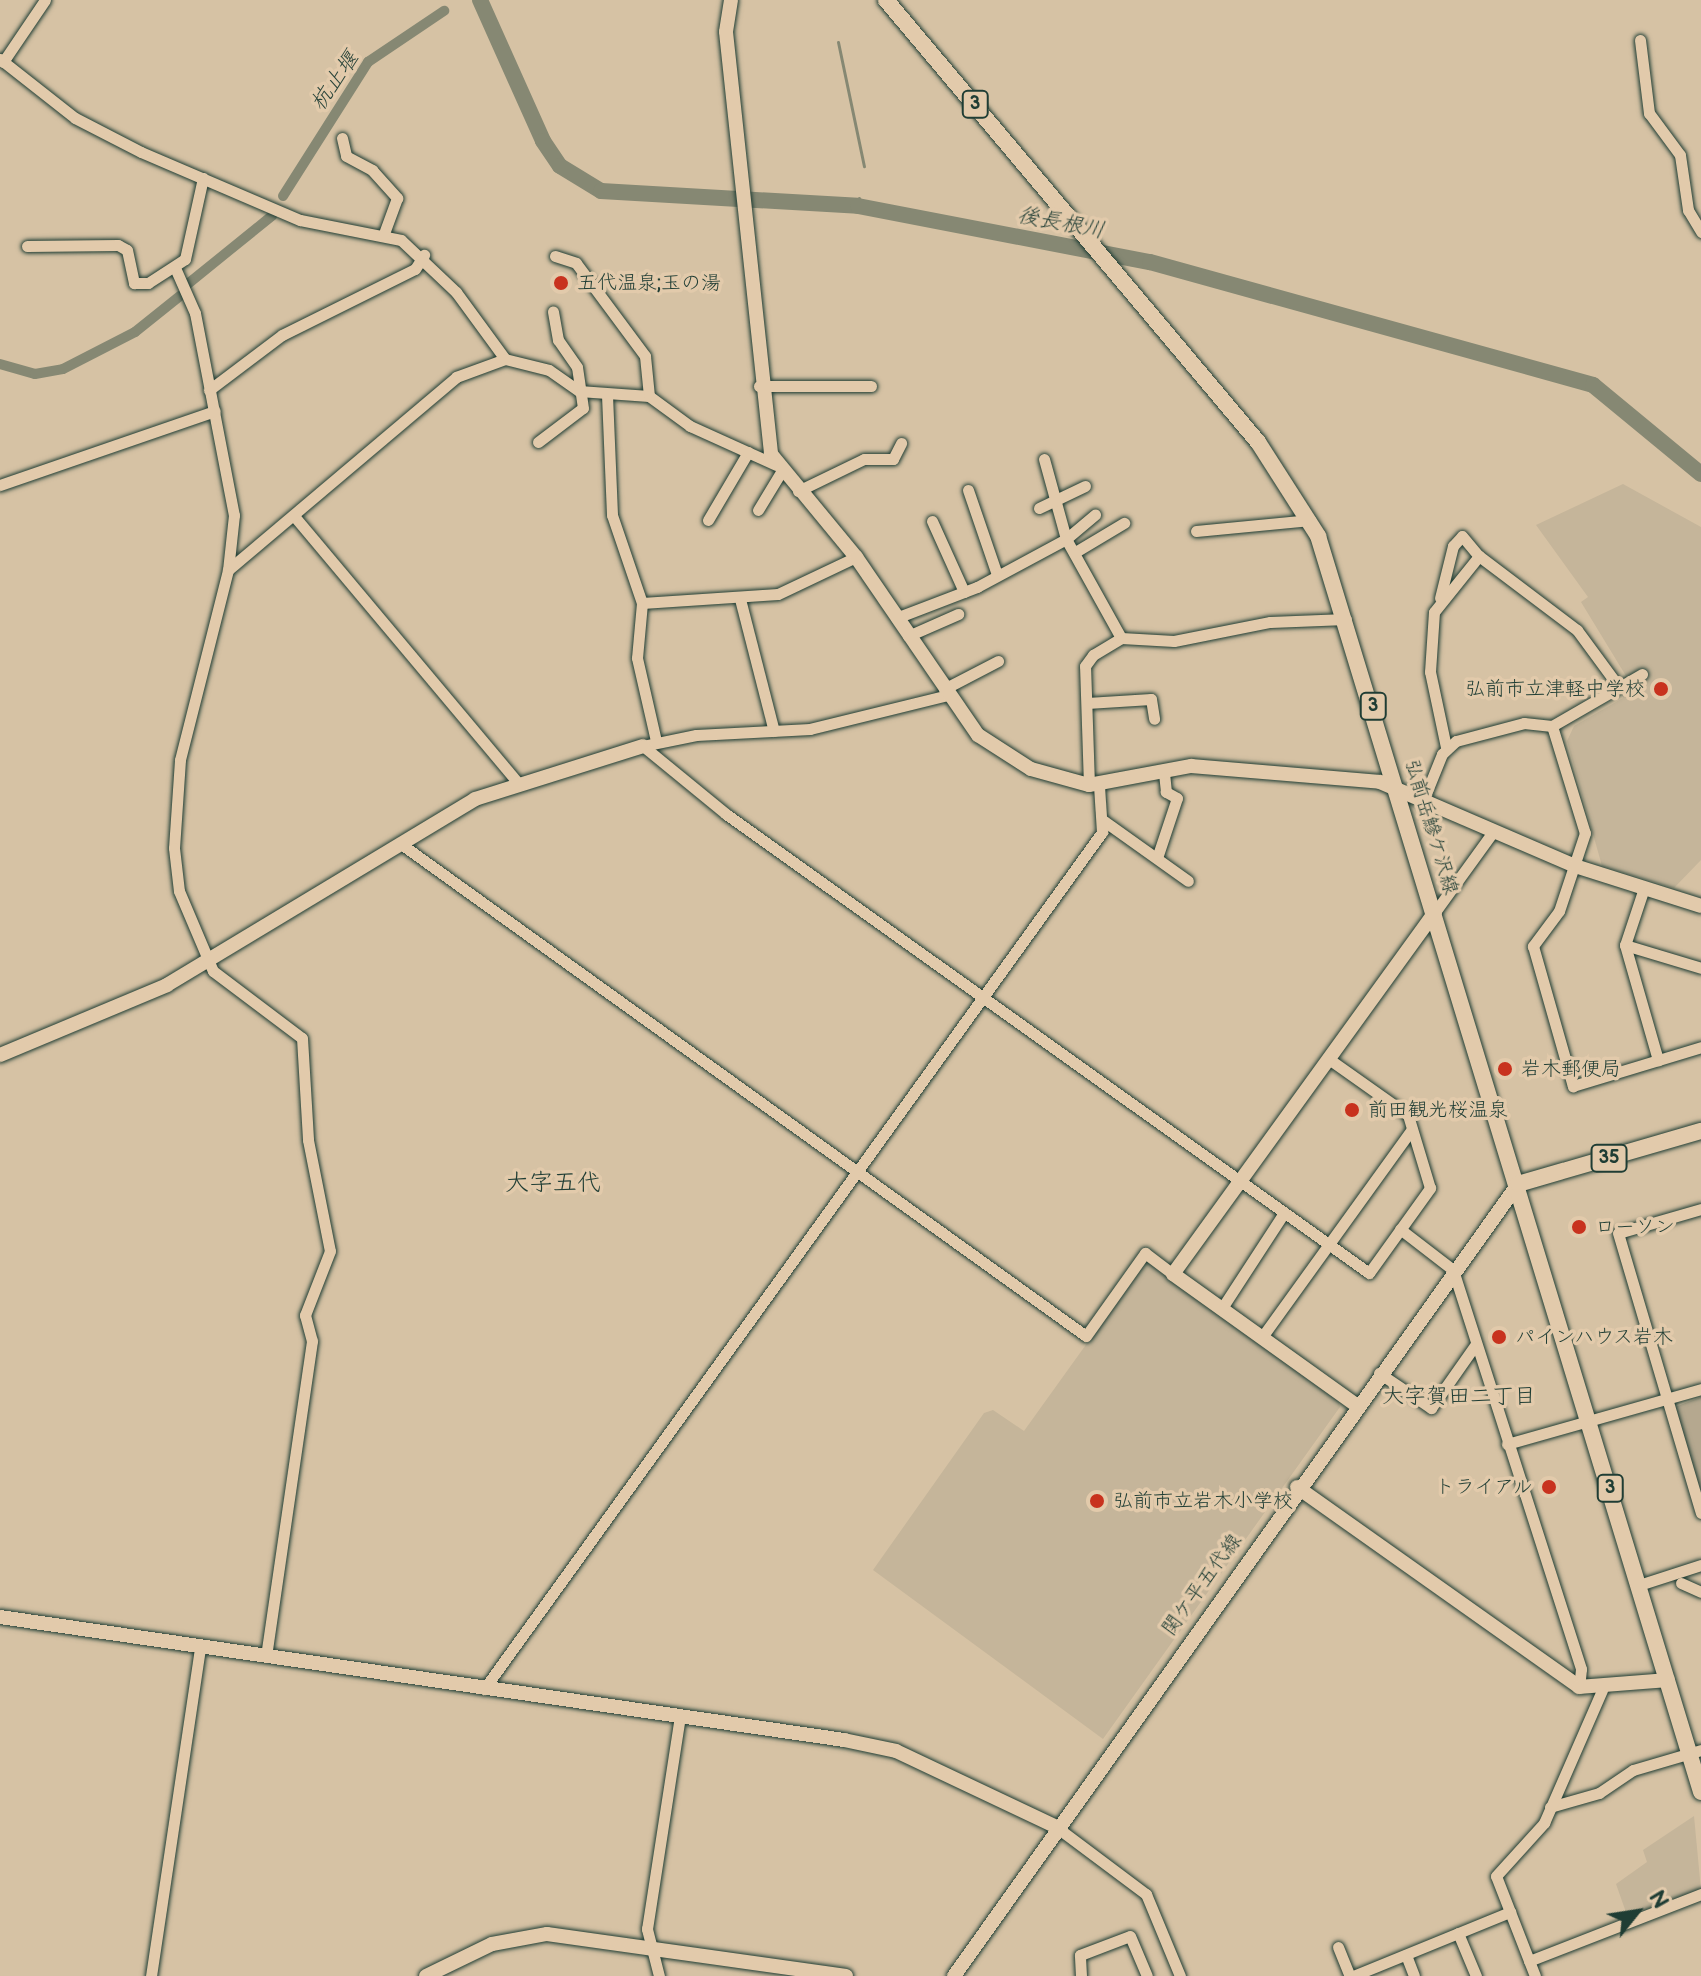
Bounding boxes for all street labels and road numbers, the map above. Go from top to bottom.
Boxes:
road number: 3 [961,90,989,118]
road number: 3 [1359,692,1387,720]
street label: 弘前岳鰺ケ沢線 [1399,757,1463,897]
road number: 35 [1589,1144,1629,1172]
road number: 3 [1596,1474,1624,1502]
street label: 関ケ平五代線 [1157,1529,1247,1641]

